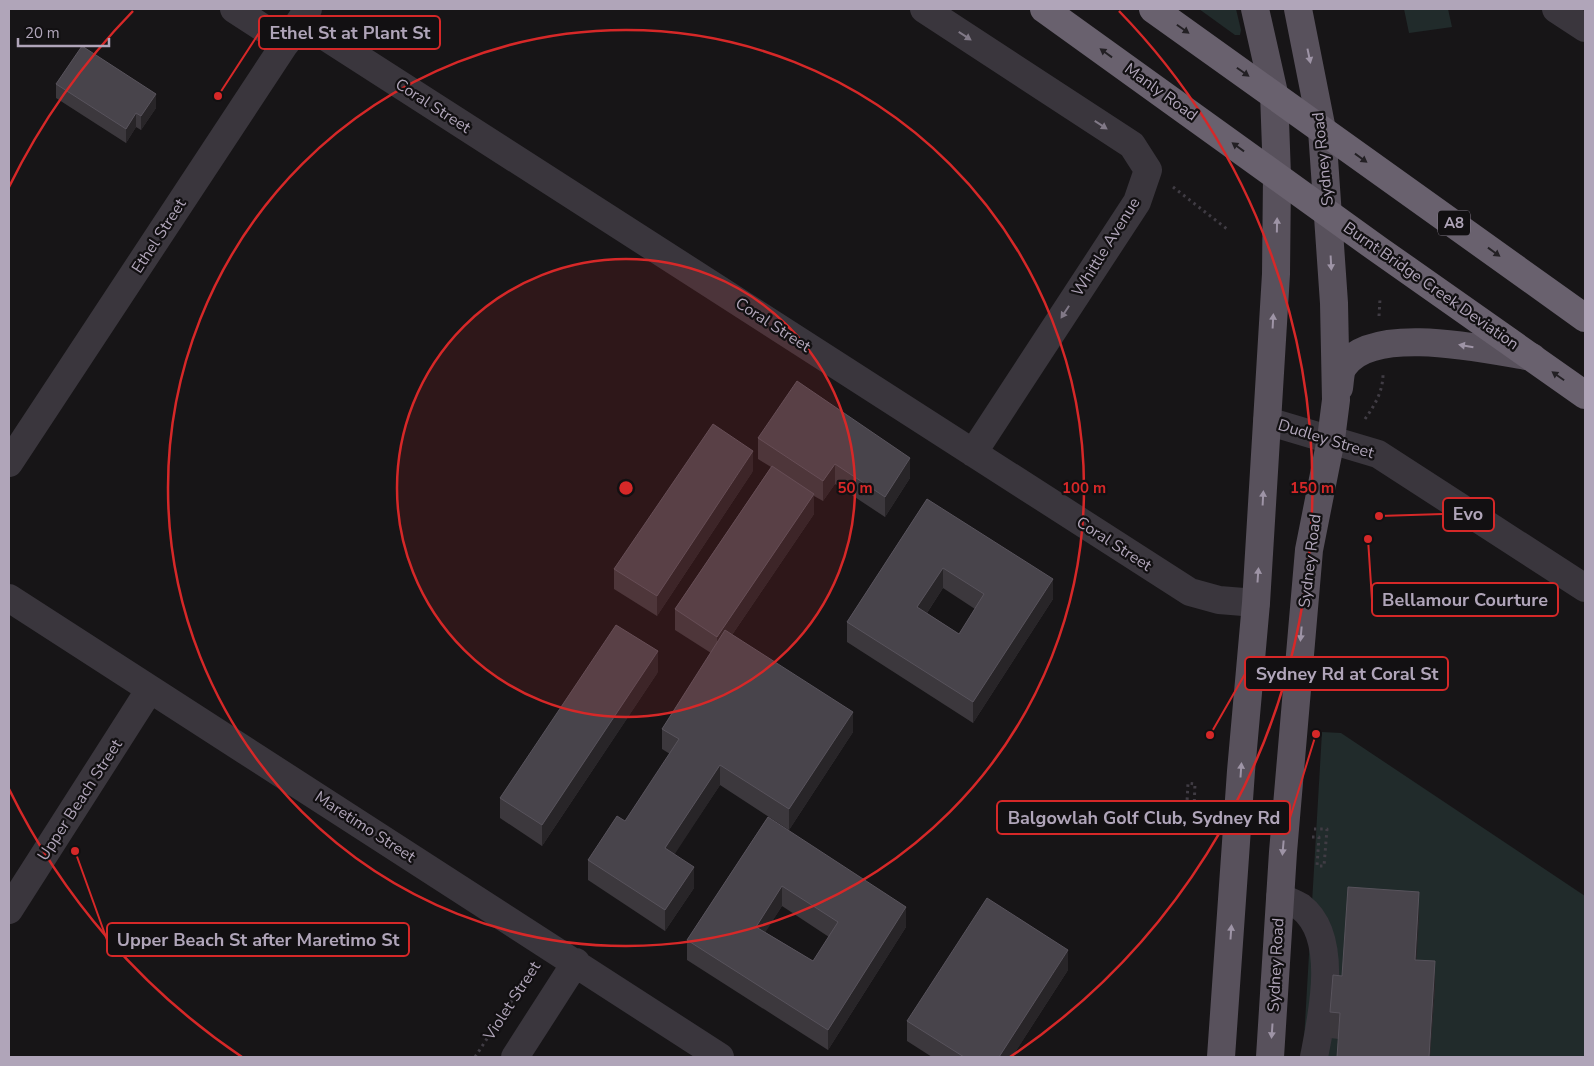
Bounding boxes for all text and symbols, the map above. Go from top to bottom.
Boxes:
scale bar [18,15,109,47]
callout: Ethel St at Plant St [259,16,440,49]
text: Ethel St at Plant St [270,21,431,45]
text: 20 m [25,23,60,43]
one-way arrow [1176,24,1190,34]
one-way arrow [958,31,972,40]
one-way arrow [1099,48,1112,58]
one-way arrow [1305,49,1313,64]
street label: Manly Road [1120,58,1202,126]
one-way arrow [1236,67,1250,77]
street label: Coral Street [391,73,475,139]
street label: Sydney Road [1307,111,1339,207]
one-way arrow [1094,120,1108,130]
one-way arrow [1231,143,1244,153]
one-way arrow [1355,153,1368,163]
street label: Whittle Avenue [1067,193,1145,301]
street label: Ethel Street [127,194,192,278]
road number: A8 [1438,210,1470,236]
one-way arrow [1273,217,1281,233]
street label: Burnt Bridge Creek Deviation [1339,217,1523,355]
one-way arrow [1487,247,1501,257]
one-way arrow [1328,255,1336,271]
street label: Coral Street [731,292,815,358]
one-way arrow [1060,306,1070,319]
one-way arrow [1269,313,1277,329]
one-way arrow [1458,341,1474,349]
one-way arrow [1552,371,1565,381]
street label: Dudley Street [1275,414,1377,464]
text: 50 m [837,478,873,498]
text: 100 m [1062,478,1106,498]
text: 150 m [1290,478,1334,498]
centre of rings [617,479,635,497]
one-way arrow [1259,490,1267,506]
callout: Evo [1443,498,1494,531]
text: Evo [1453,502,1483,526]
street label: Coral Street [1072,511,1156,577]
street label: Sydney Road [1293,513,1327,609]
one-way arrow [1254,567,1262,583]
callout: Bellamour Courture [1372,583,1558,616]
text: Bellamour Courture [1382,588,1548,612]
one-way arrow [1297,626,1305,642]
callout: Sydney Rd at Coral St [1245,657,1448,690]
text: Sydney Rd at Coral St [1256,662,1438,686]
street label: Upper Beach Street [32,735,128,865]
one-way arrow [1238,762,1246,778]
street label: Maretimo Street [310,786,420,868]
callout: Balgowlah Golf Club, Sydney Rd [997,801,1290,834]
text: Balgowlah Golf Club, Sydney Rd [1008,806,1280,830]
one-way arrow [1279,840,1287,856]
street label: Sydney Road [1263,917,1289,1013]
callout: Upper Beach St after Maretimo St [107,923,409,956]
one-way arrow [1227,924,1235,940]
text: Upper Beach St after Maretimo St [117,928,399,952]
street label: Violet Street [478,957,546,1046]
one-way arrow [1268,1024,1276,1040]

